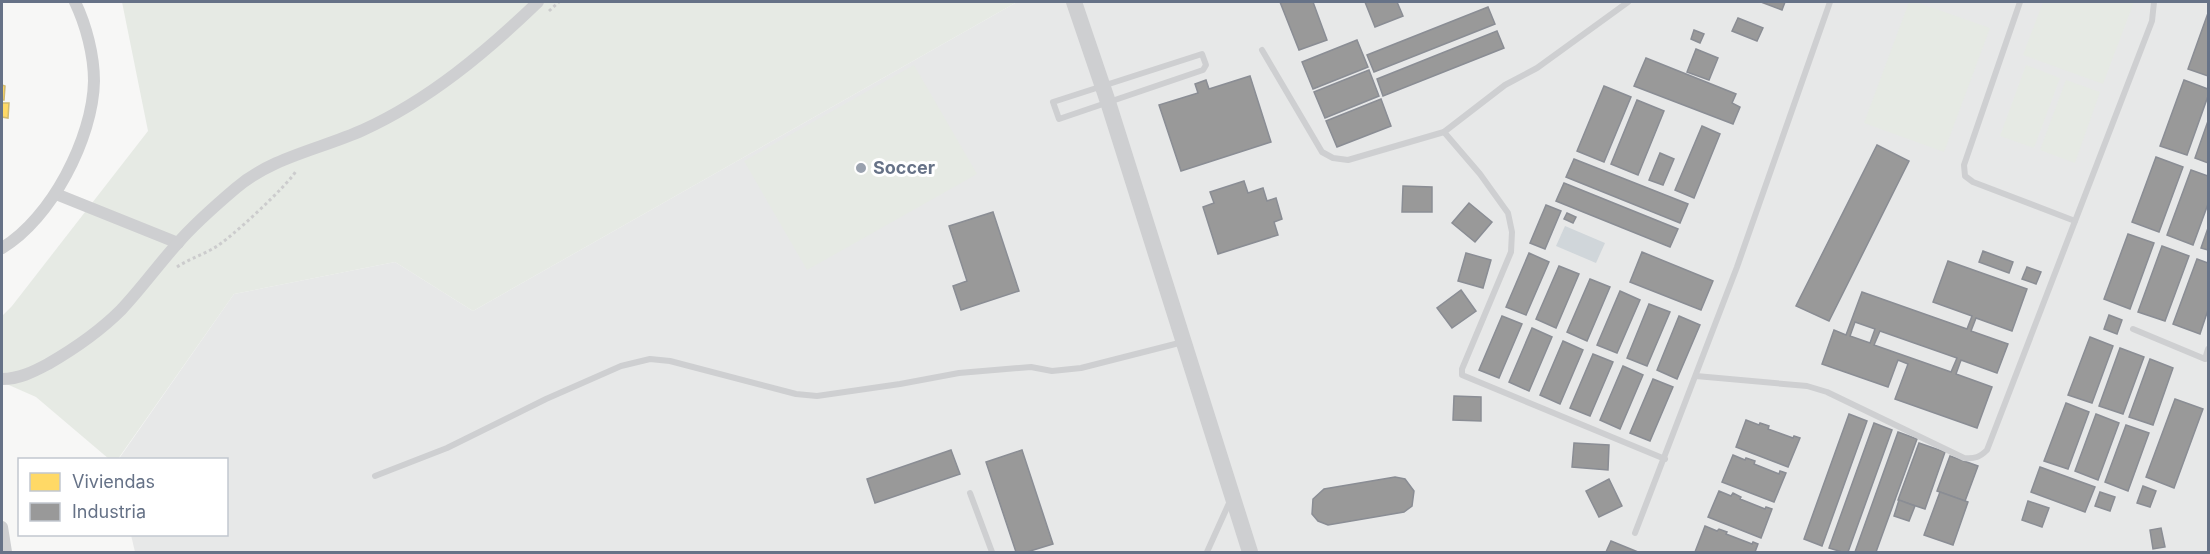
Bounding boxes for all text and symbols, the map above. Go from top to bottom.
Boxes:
place label: Soccer [873,157,935,178]
marker: Soccer [854,161,868,175]
legend [18,458,228,536]
text: Viviendas [72,471,155,492]
text: Industria [72,501,146,522]

